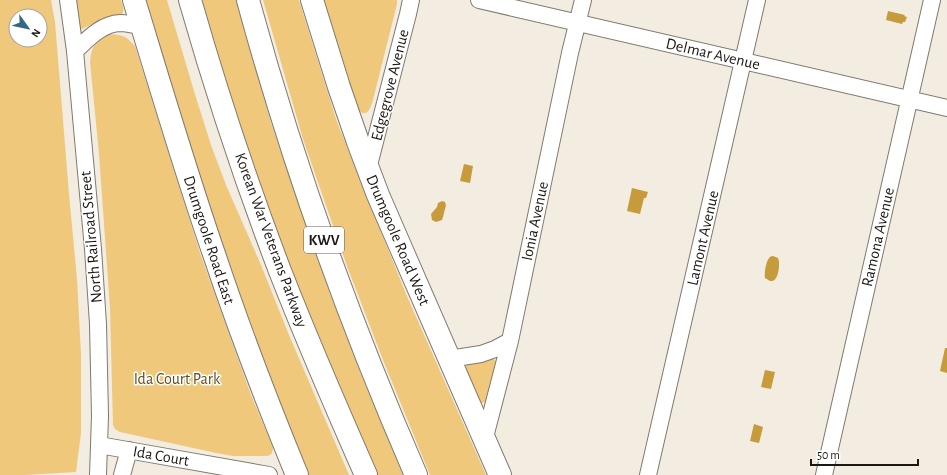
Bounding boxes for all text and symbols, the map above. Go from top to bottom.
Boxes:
north arrow [8,8,48,48]
text: N [29,27,43,39]
street label: Edgegrove Avenue [368,28,412,142]
street label: Delmar Avenue [664,35,762,73]
street label: Korean War Veterans Parkway [231,151,310,330]
street label: North Railroad Street [77,170,105,304]
street label: Drumgoole Road West [363,172,433,308]
street label: Drumgoole Road East [181,174,237,306]
street label: Ionia Avenue [519,180,551,262]
street label: Ramona Avenue [859,186,897,288]
street label: Lamont Avenue [684,189,722,287]
road number: KWV [304,227,344,253]
park label: Ida Court Park [134,371,221,387]
scale bar [811,441,918,467]
street label: Ida Court [132,443,190,469]
text: 50 m [817,449,840,461]

